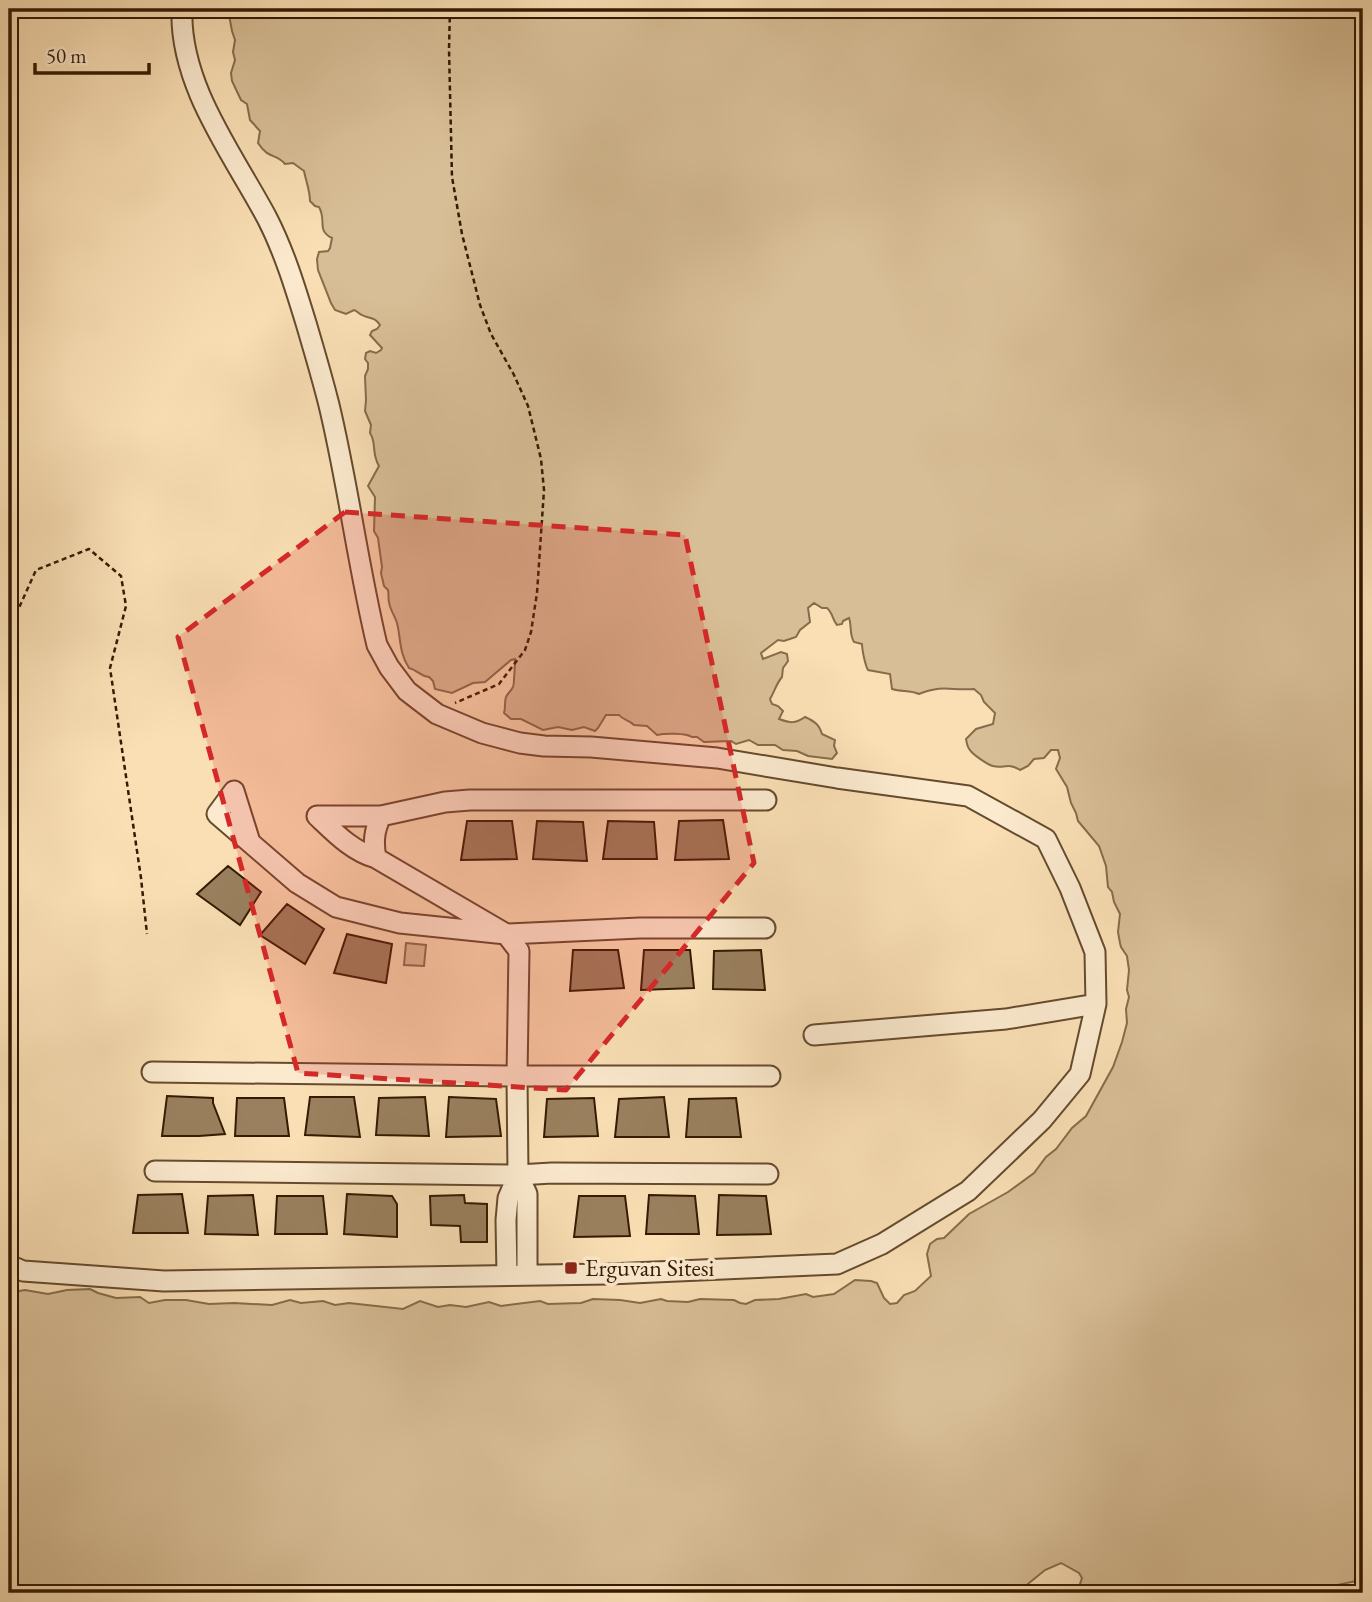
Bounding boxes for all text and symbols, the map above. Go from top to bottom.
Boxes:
scale bar [35,32,149,76]
text: 50 m [46,42,87,69]
place label: Erguvan Sitesi [585,1252,715,1283]
marker: Erguvan Sitesi [563,1260,579,1276]

